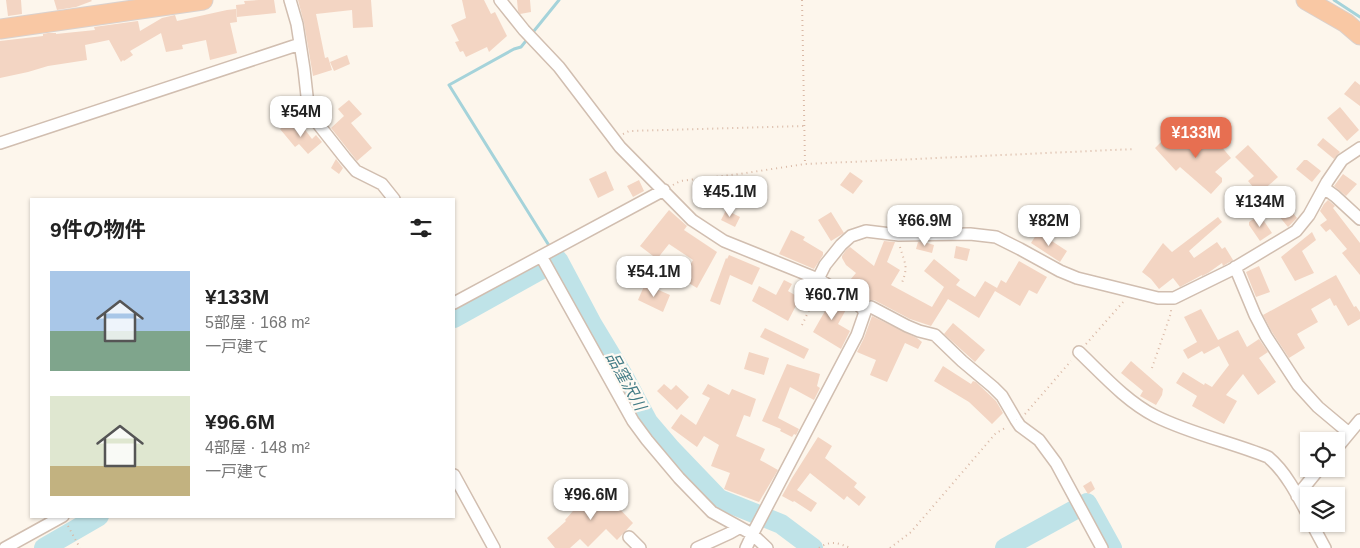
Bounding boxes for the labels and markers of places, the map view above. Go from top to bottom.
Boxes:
pin: ¥54M [271,96,331,138]
pin: ¥133M [1161,116,1231,159]
pin: ¥45.1M [689,176,771,218]
pin: ¥134M [1225,186,1295,228]
pin: ¥66.9M [884,204,966,247]
pin: ¥82M [1019,204,1079,247]
pin: ¥54.1M [613,256,695,298]
pin: ¥60.7M [791,278,873,321]
pin: ¥96.6M [550,478,632,521]

